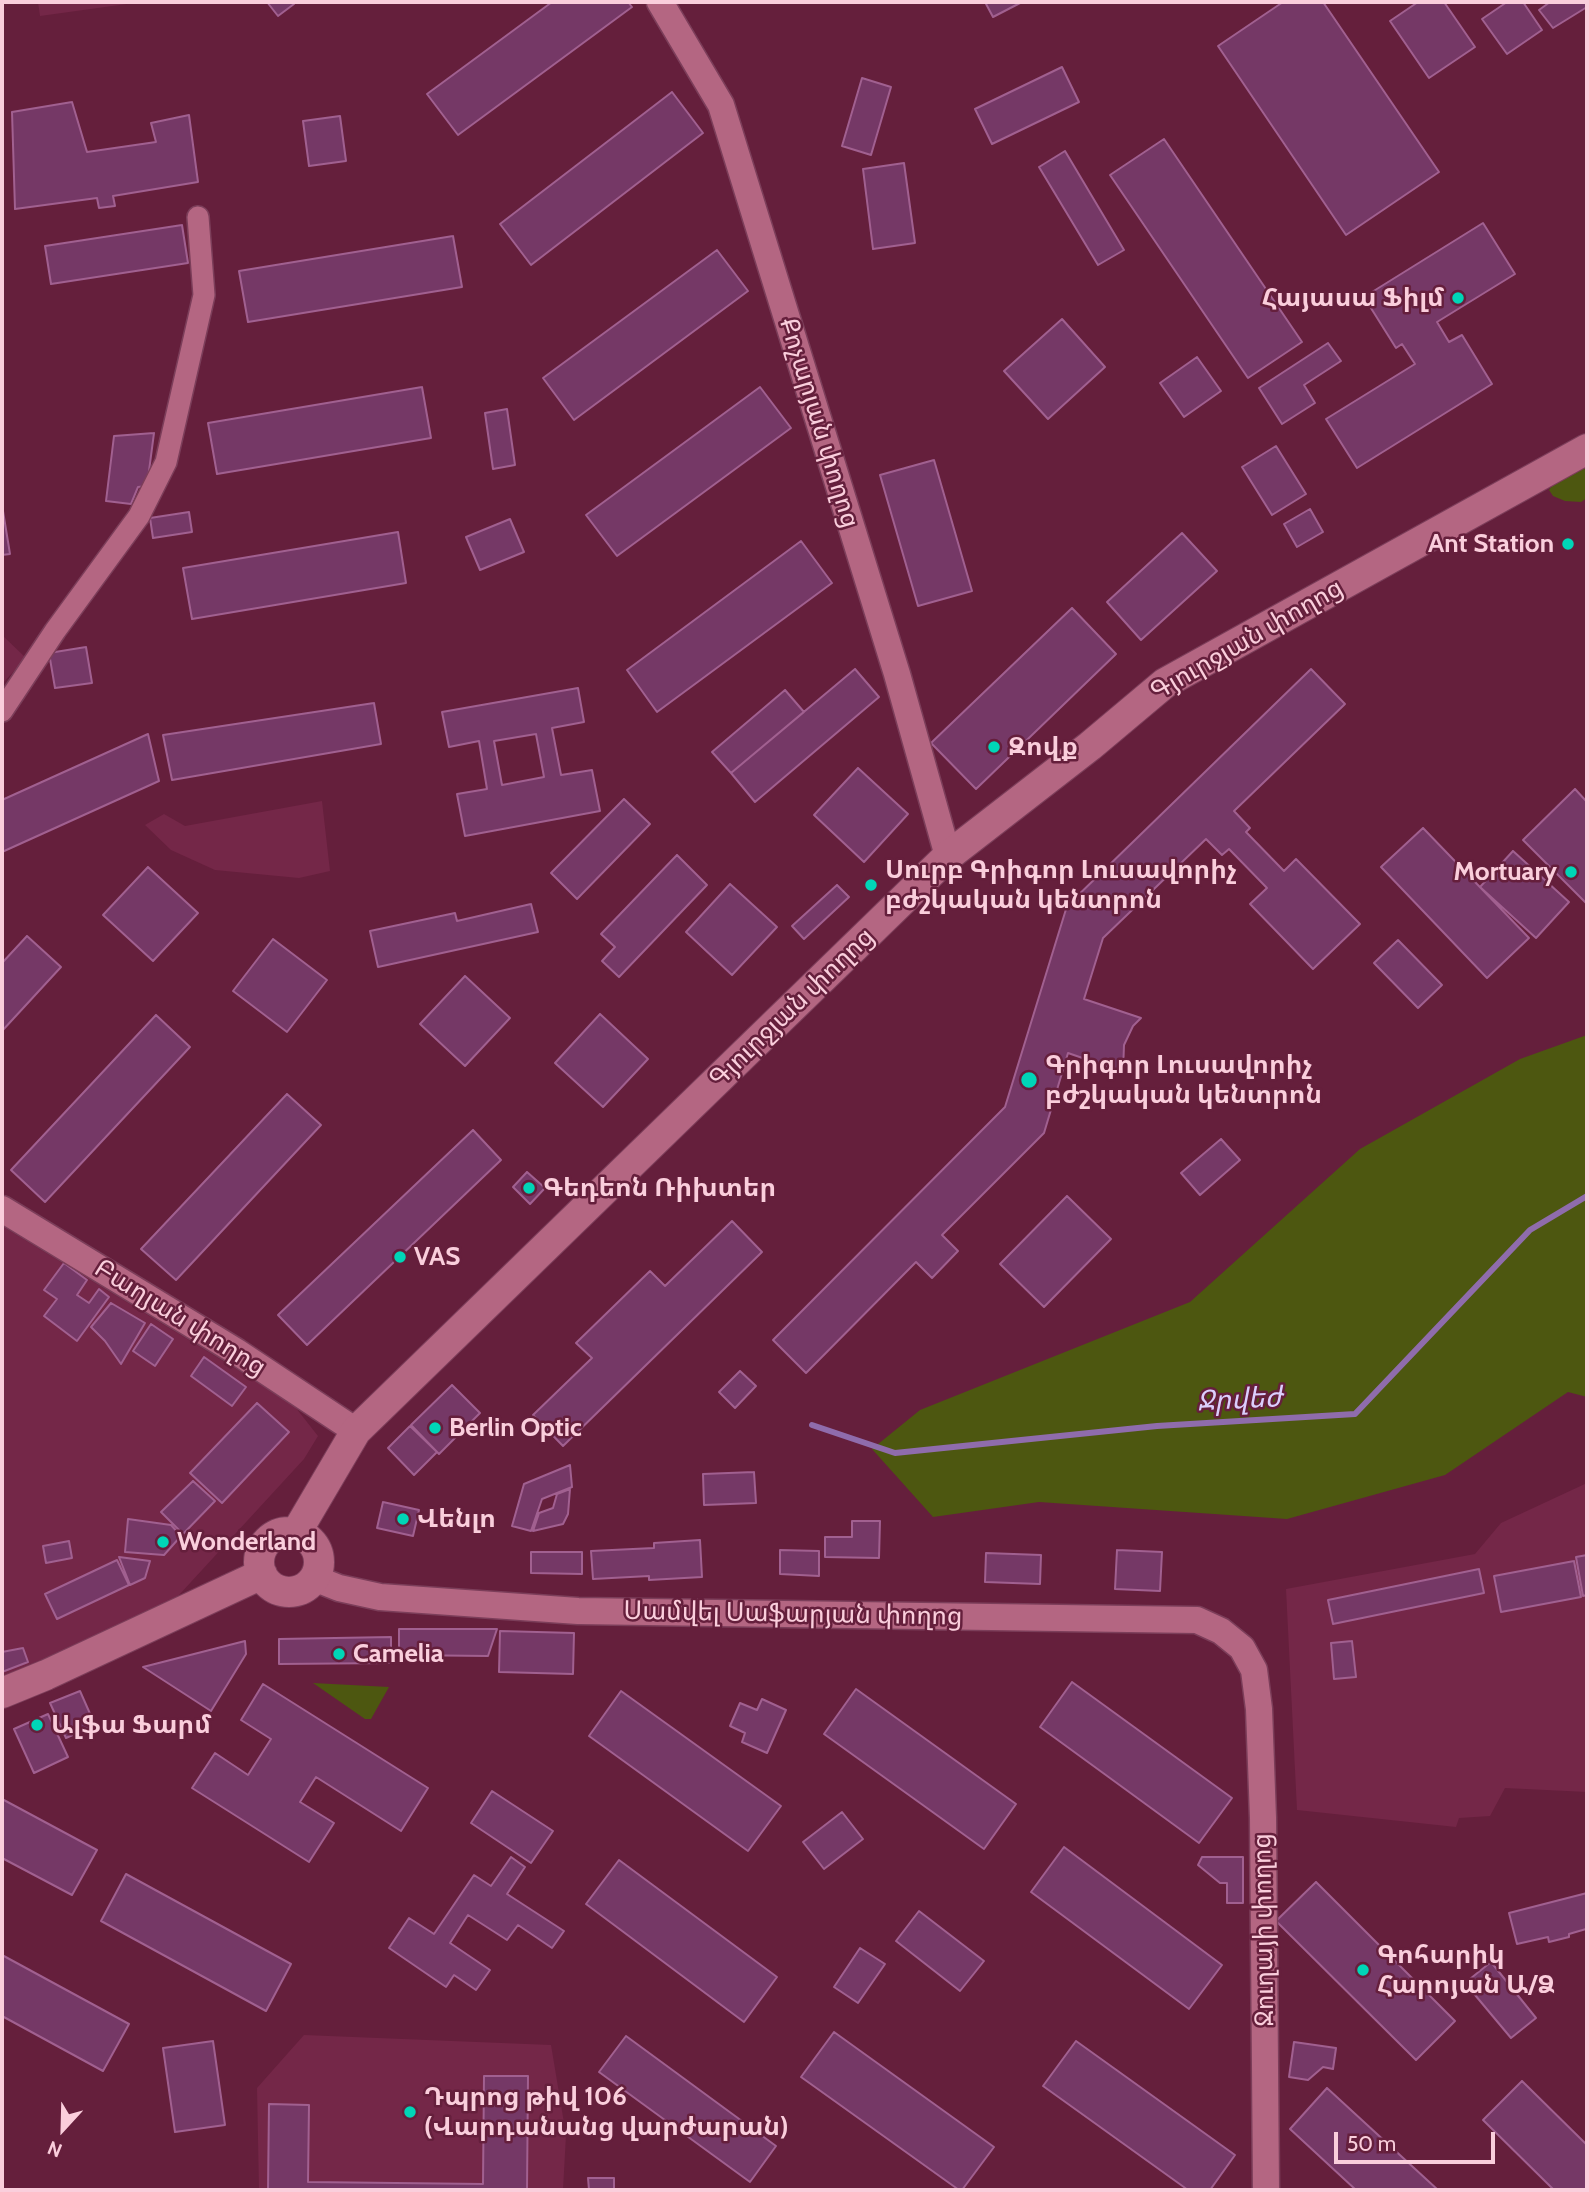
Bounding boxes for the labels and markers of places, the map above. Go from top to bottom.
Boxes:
place label: Հայասա Ֆիլմ [1261,282,1444,314]
marker: Հայասա Ֆիլմ [1450,290,1466,306]
place label: Ant Station [1428,528,1554,560]
marker: Ant Station [1560,536,1576,552]
place label: Զովք [1008,731,1078,763]
marker: Զովք [986,739,1002,755]
place label: Սուրբ Գրիգոր Լուսավորիչ բժշկական կենտրոն [885,854,1237,916]
place label: Mortuary [1453,856,1557,888]
marker: Mortuary [1563,864,1579,880]
marker: Սուրբ Գրիգոր Լուսավորիչ բժշկական կենտրոն [863,877,879,893]
place label: Գրիգոր Լուսավորիչ բժշկական կենտրոն [1045,1049,1322,1110]
marker: Գրիգոր Լուսավորիչ բժշկական կենտրոն [1019,1070,1039,1090]
place label: Գեդեոն Ռիխտեր [543,1172,776,1204]
marker: Գեդեոն Ռիխտեր [521,1180,537,1196]
place label: VAS [414,1241,460,1273]
marker: VAS [392,1249,408,1265]
place label: Berlin Optic [449,1412,582,1444]
marker: Berlin Optic [427,1420,443,1436]
place label: Վենլո [417,1503,496,1535]
marker: Վենլո [395,1511,411,1527]
place label: Wonderland [177,1526,316,1558]
marker: Wonderland [155,1534,171,1550]
place label: Camelia [353,1638,444,1670]
marker: Camelia [331,1646,347,1662]
place label: Ալֆա Ֆարմ [51,1709,211,1741]
marker: Ալֆա Ֆարմ [29,1717,45,1733]
place label: Գոհարիկ Հարոյան Ա/Ձ [1377,1939,1555,2000]
marker: Գոհարիկ Հարոյան Ա/Ձ [1355,1962,1371,1978]
place label: Դպրոց թիվ 106 (Վարդանանց վարժարան) [424,2081,789,2142]
marker: Դպրոց թիվ 106 (Վարդանանց վարժարան) [402,2104,418,2120]

